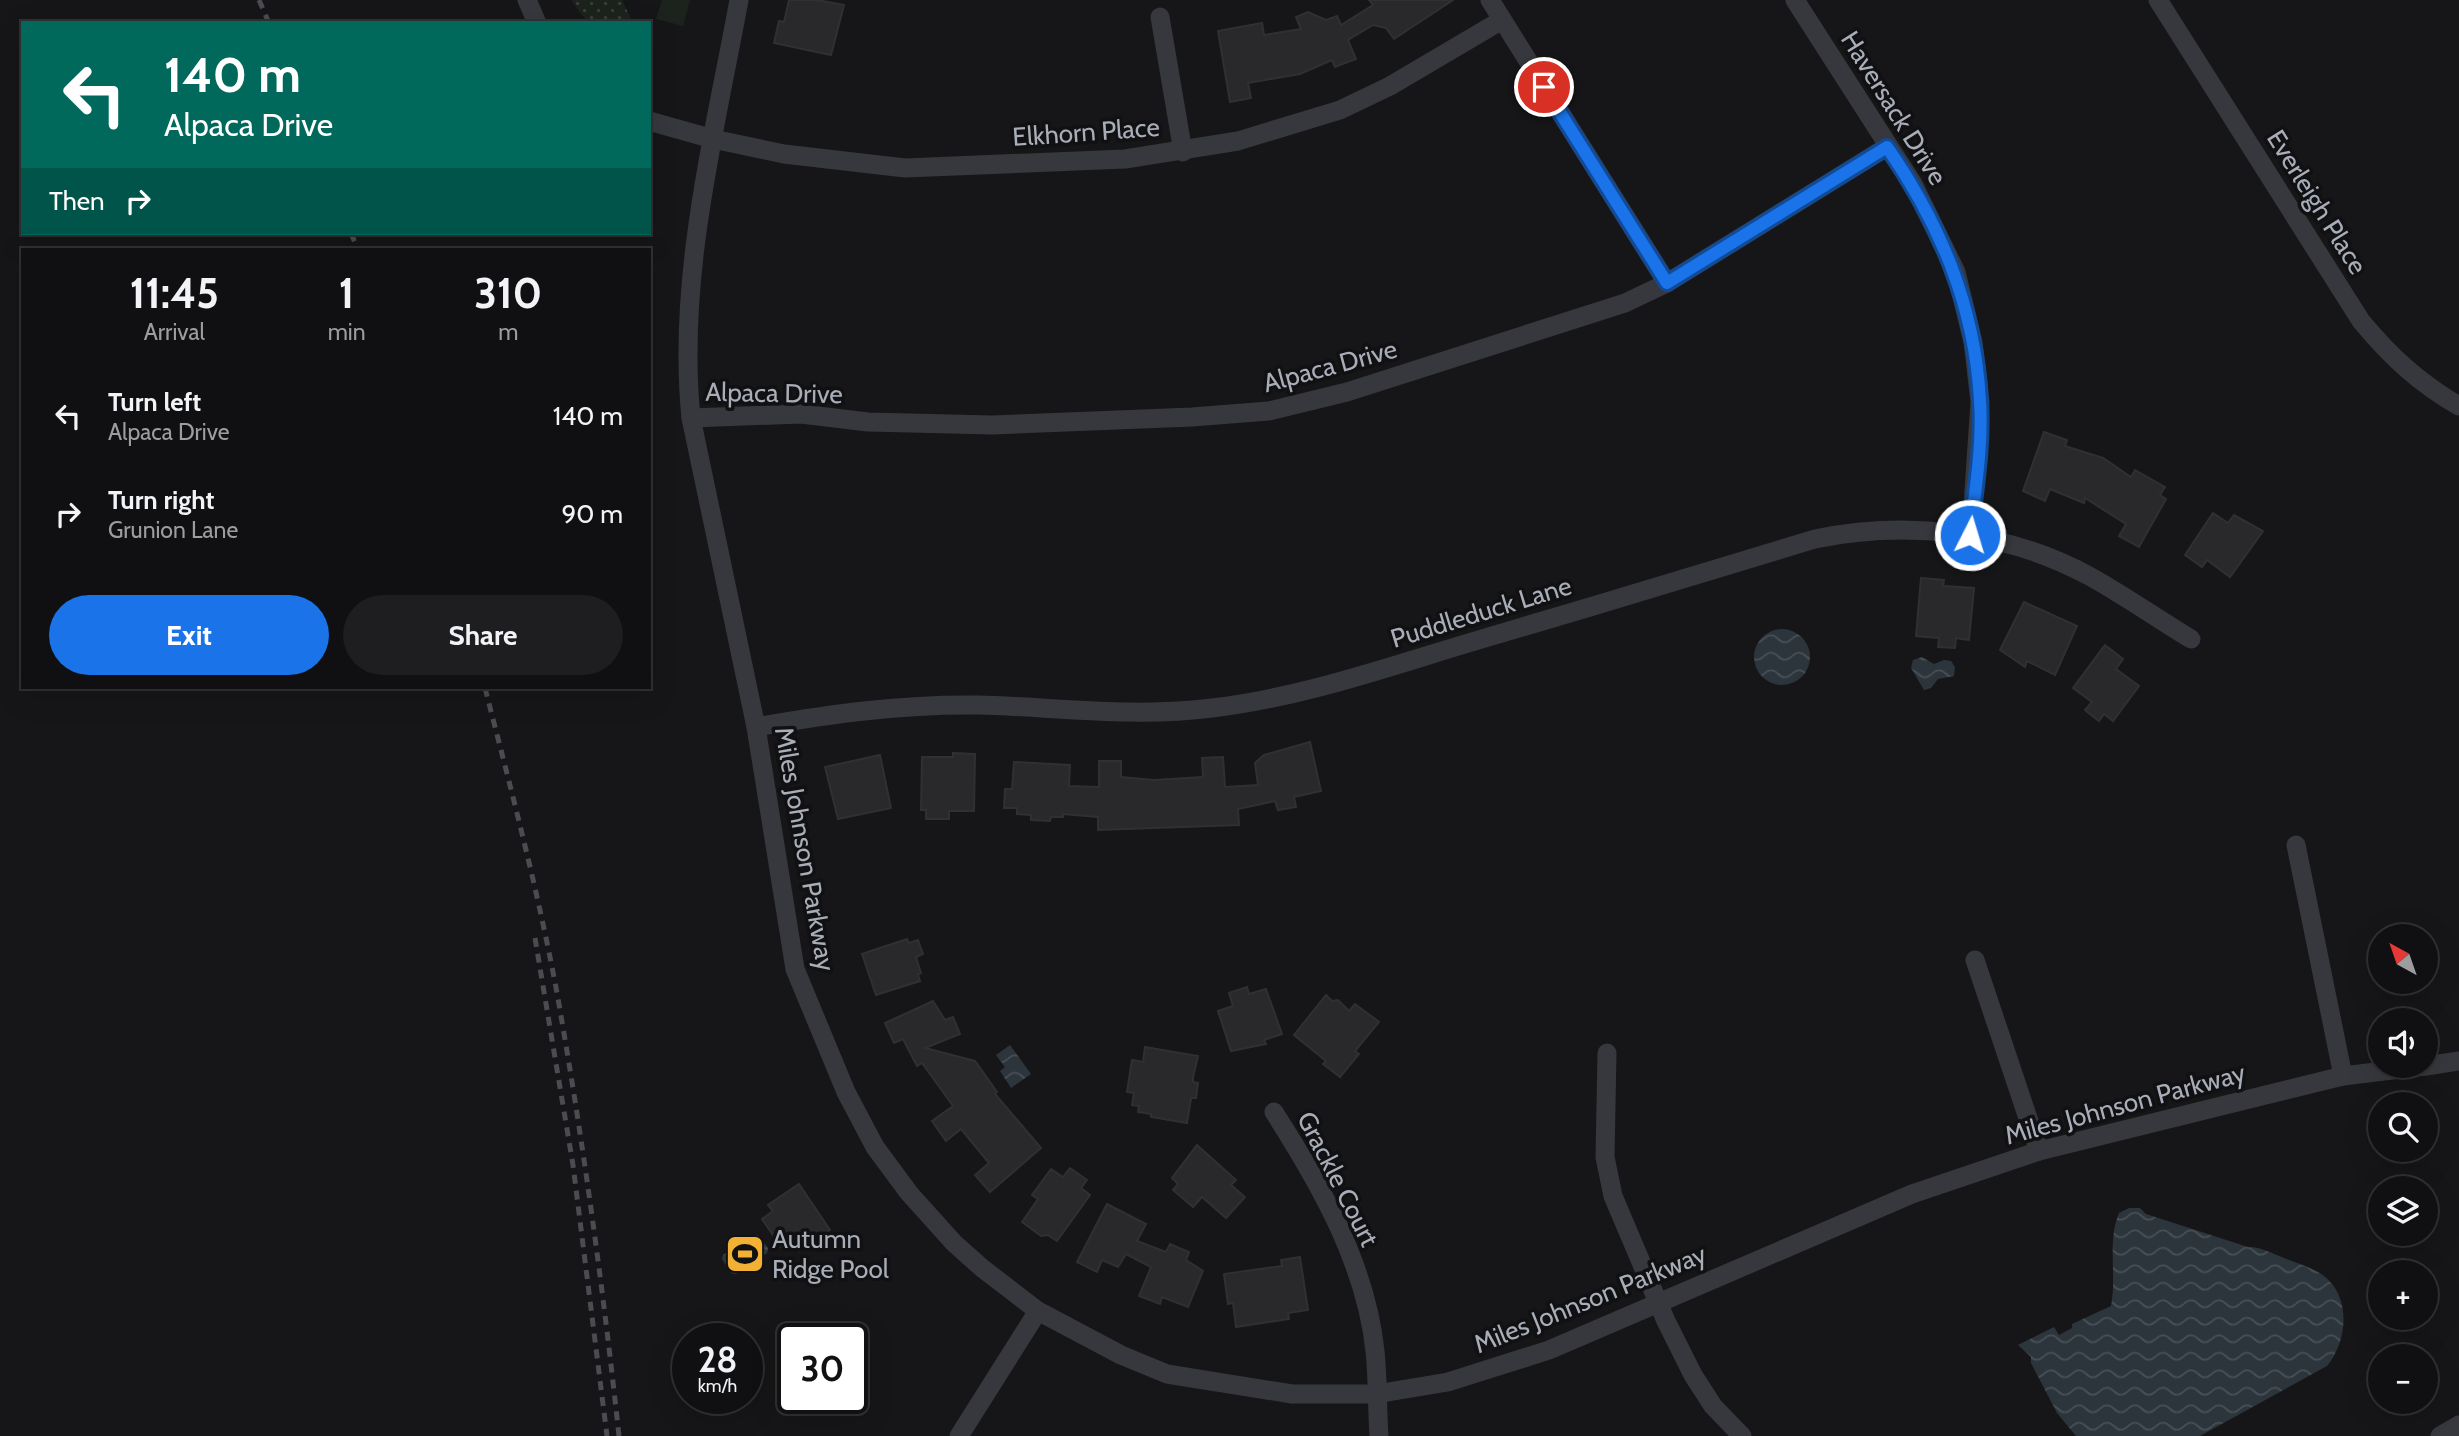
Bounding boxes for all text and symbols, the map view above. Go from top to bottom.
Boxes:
street label: Haversack Drive [1834,25,1954,191]
text: 140 m [164,45,301,104]
icon: left [49,49,140,140]
pin [1514,57,1574,117]
icon: arrive [1525,68,1563,106]
text: Alpaca Drive [164,105,333,144]
street label: Elkhorn Place [1011,111,1161,153]
street label: Everleigh Place [2260,124,2374,280]
icon: right [119,182,157,220]
text: Then [49,185,105,217]
text: 11:45 [130,267,219,319]
text: 1 [339,267,354,319]
text: 310 [474,267,542,319]
text: Arrival [144,318,205,346]
text: min [328,318,366,346]
text: m [498,318,518,346]
street label: Alpaca Drive [1260,333,1400,399]
street label: Alpaca Drive [705,376,843,410]
text: Turn left [108,386,201,418]
icon: left [49,397,87,435]
text: 140 m [553,400,623,432]
text: Alpaca Drive [108,418,230,446]
text: Turn right [108,484,214,516]
icon: right [49,495,87,533]
text: 90 m [561,498,623,530]
position arrow [1933,498,2007,572]
text: Grunion Lane [108,516,238,544]
street label: Puddleduck Lane [1387,569,1575,655]
button: Exit [49,595,329,675]
button: Share [343,595,623,675]
street label: Miles Johnson Parkway [768,724,842,974]
north arrow [2368,924,2438,994]
map controls [2368,924,2438,1414]
button: sound [2368,1008,2438,1078]
street label: Miles Johnson Parkway [2001,1057,2249,1151]
button: search [2368,1092,2438,1162]
street label: Grackle Court [1290,1106,1386,1252]
button: layers [2368,1176,2438,1246]
place label: Autumn Ridge Pool [772,1223,889,1285]
sports icon: Autumn Ridge Pool [724,1233,766,1275]
street label: Miles Johnson Parkway [1469,1238,1711,1360]
button: + [2368,1260,2438,1330]
speed limit sign: 30 [777,1323,868,1414]
text: 28 [698,1338,737,1381]
button: − [2368,1344,2438,1414]
text: km/h [698,1375,737,1397]

